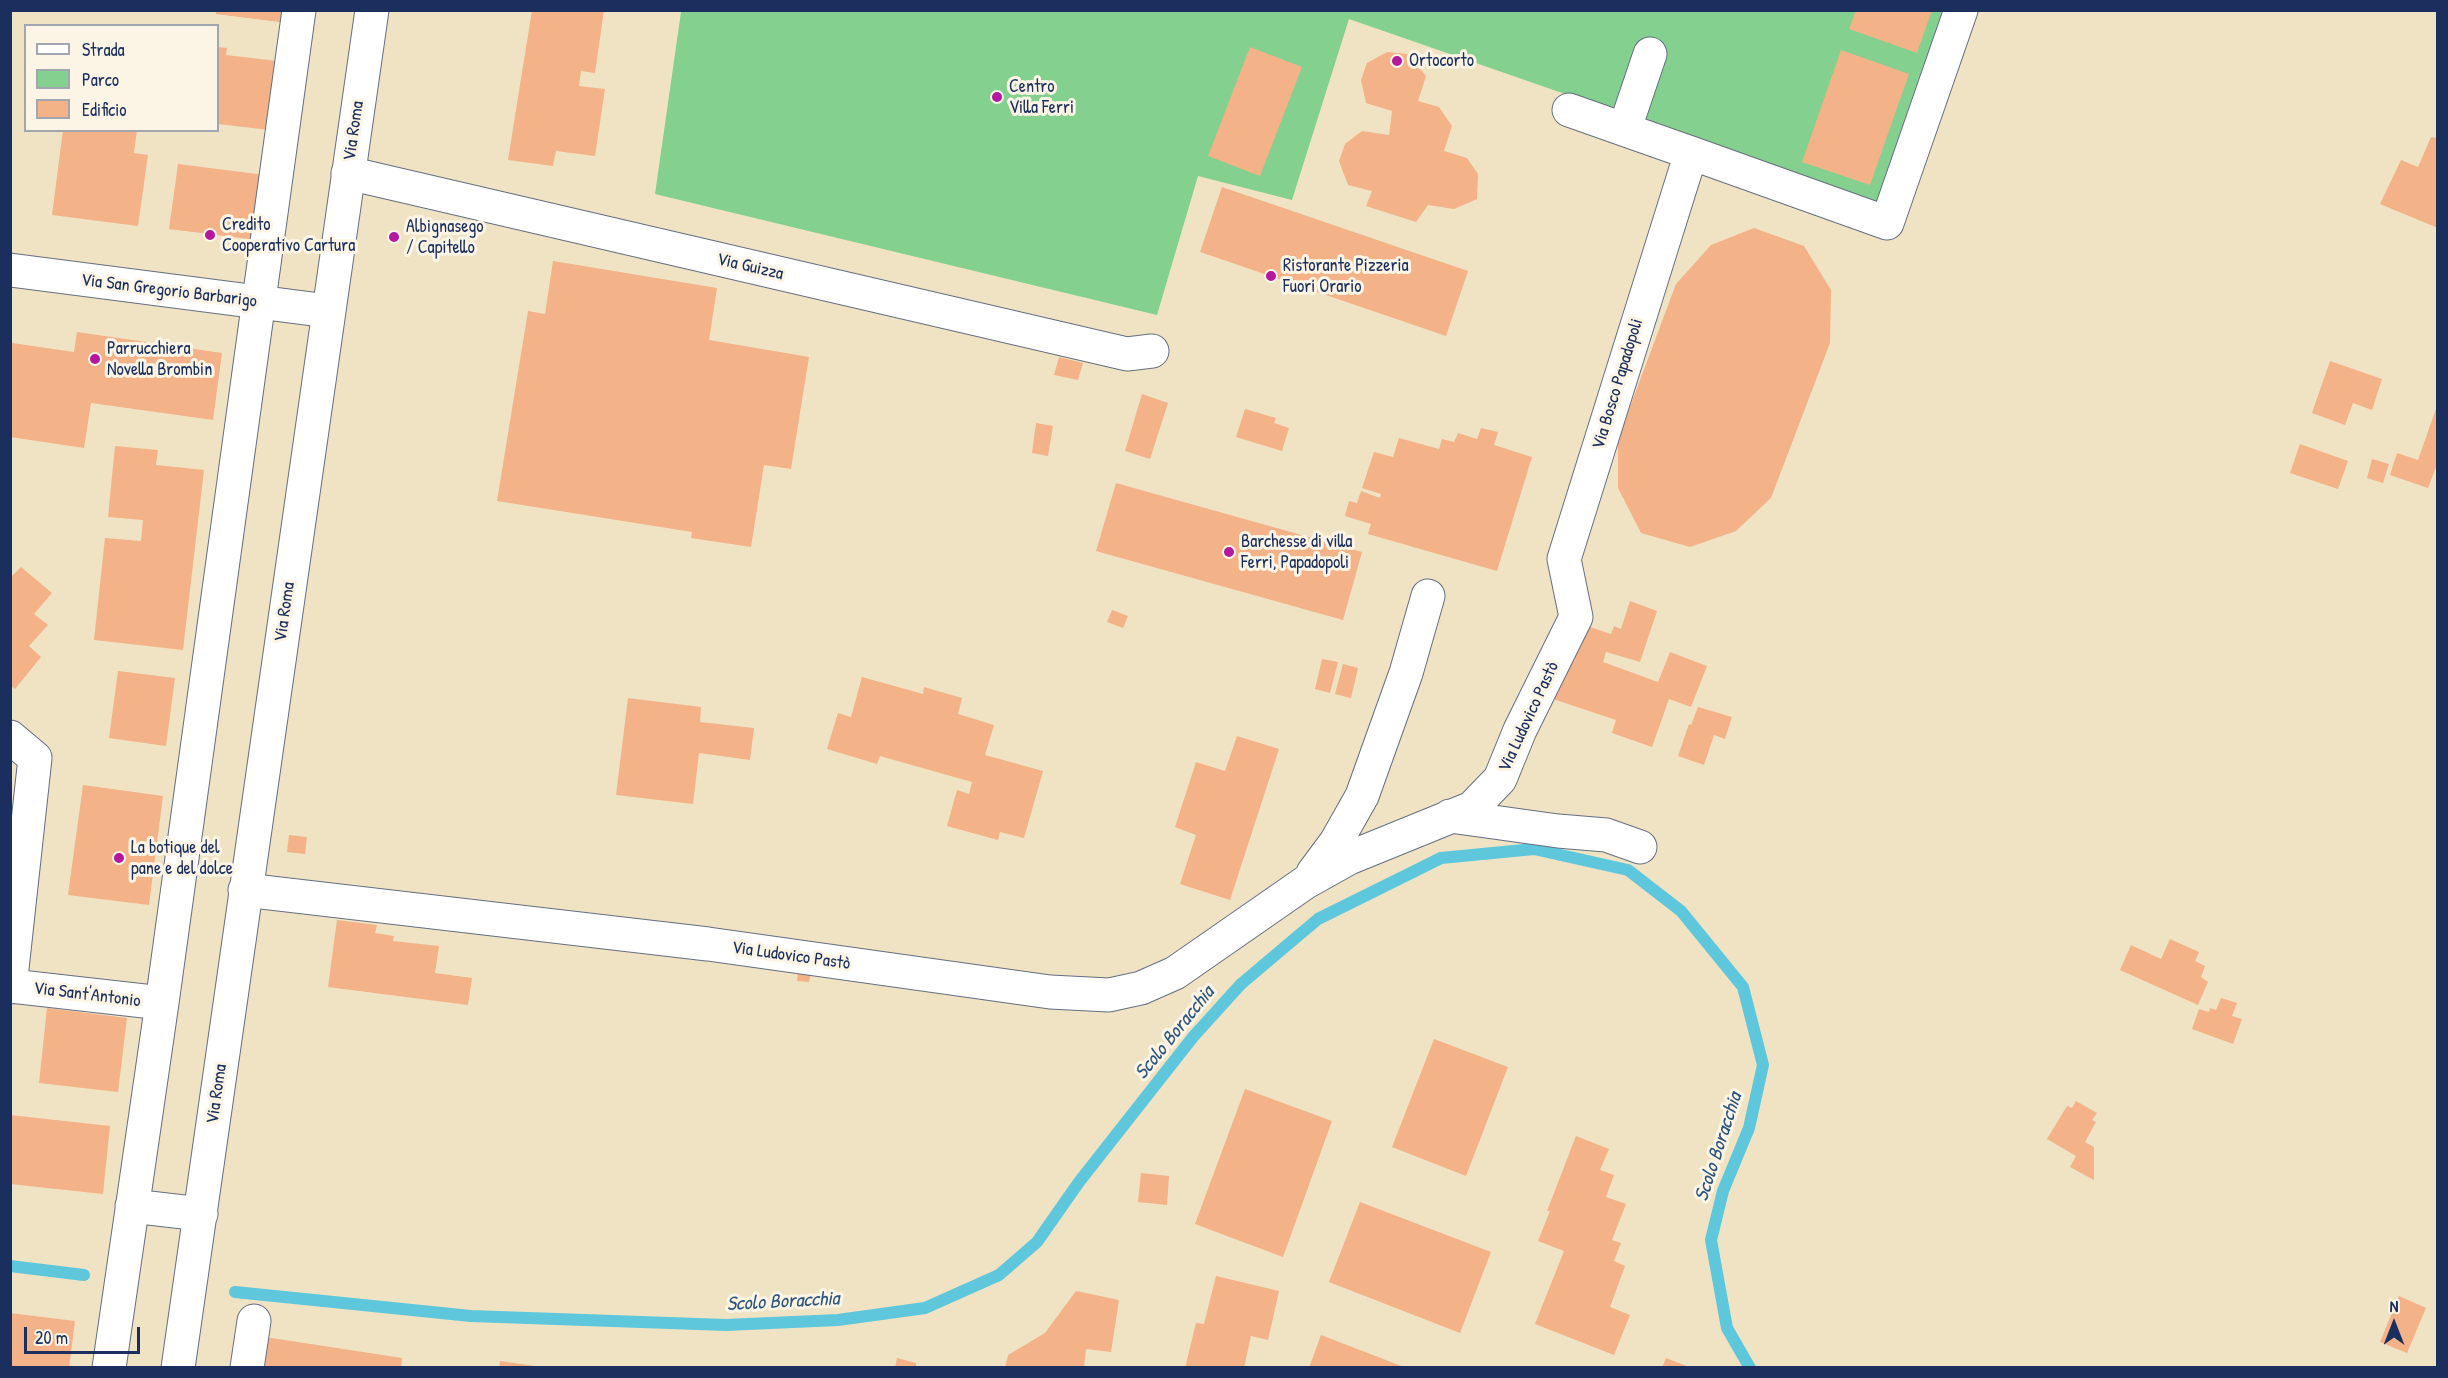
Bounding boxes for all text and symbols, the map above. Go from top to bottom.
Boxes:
legend [24,24,219,132]
text: Strada [82,37,125,62]
place label: Ortocorto [1409,50,1474,72]
marker: Ortocorto [1390,54,1404,68]
text: Parco [82,67,119,92]
place label: Centro Villa Ferri [1009,76,1074,118]
marker: Centro Villa Ferri [990,90,1004,104]
text: Edificio [82,97,126,122]
street label: Via Roma [339,100,369,162]
place label: Credito Cooperativo Cartura [222,214,355,256]
place label: Albignasego / Capitello [406,216,484,258]
marker: Credito Cooperativo Cartura [203,228,217,242]
marker: Albignasego / Capitello [387,230,401,244]
street label: Via Guizza [715,249,785,285]
place label: Ristorante Pizzeria Fuori Orario [1283,255,1408,298]
street label: Via San Gregorio Barbarigo [80,269,258,313]
marker: Ristorante Pizzeria Fuori Orario [1264,269,1278,283]
street label: Via Bosco Papadopoli [1588,316,1648,452]
place label: Parrucchiera Novella Brombin [107,338,212,380]
marker: Parrucchiera Novella Brombin [88,352,102,366]
place label: Barchesse di villa Ferri, Papadopoli [1241,531,1352,574]
marker: Barchesse di villa Ferri, Papadopoli [1222,545,1236,559]
street label: Via Roma [270,581,300,643]
street label: Via Ludovico Pastò [1494,658,1564,776]
place label: La botique del pane e del dolce [131,837,233,880]
marker: La botique del pane e del dolce [112,851,126,865]
street label: Via Ludovico Pastò [730,937,852,975]
street label: Via Sant'Antonio [32,978,142,1012]
water label: Scolo Boracchia [1130,982,1220,1084]
street label: Via Roma [202,1063,232,1125]
water label: Scolo Boracchia [1690,1090,1748,1204]
water label: Scolo Boracchia [726,1287,840,1317]
north arrow [2364,1294,2424,1354]
text: N [2390,1295,2398,1317]
scale bar [27,1315,142,1353]
text: 20 m [35,1325,68,1350]

